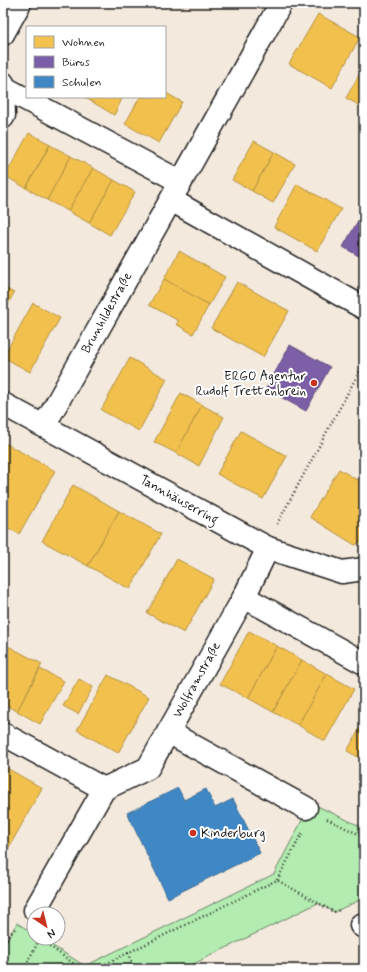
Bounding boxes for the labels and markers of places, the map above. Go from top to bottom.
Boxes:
place label: ERGO Agentur Rudolf Trettenbrein [195,368,307,400]
marker: ERGO Agentur Rudolf Trettenbrein [309,378,319,388]
place label: Kinderburg [201,825,265,842]
marker: Kinderburg [188,828,198,838]

